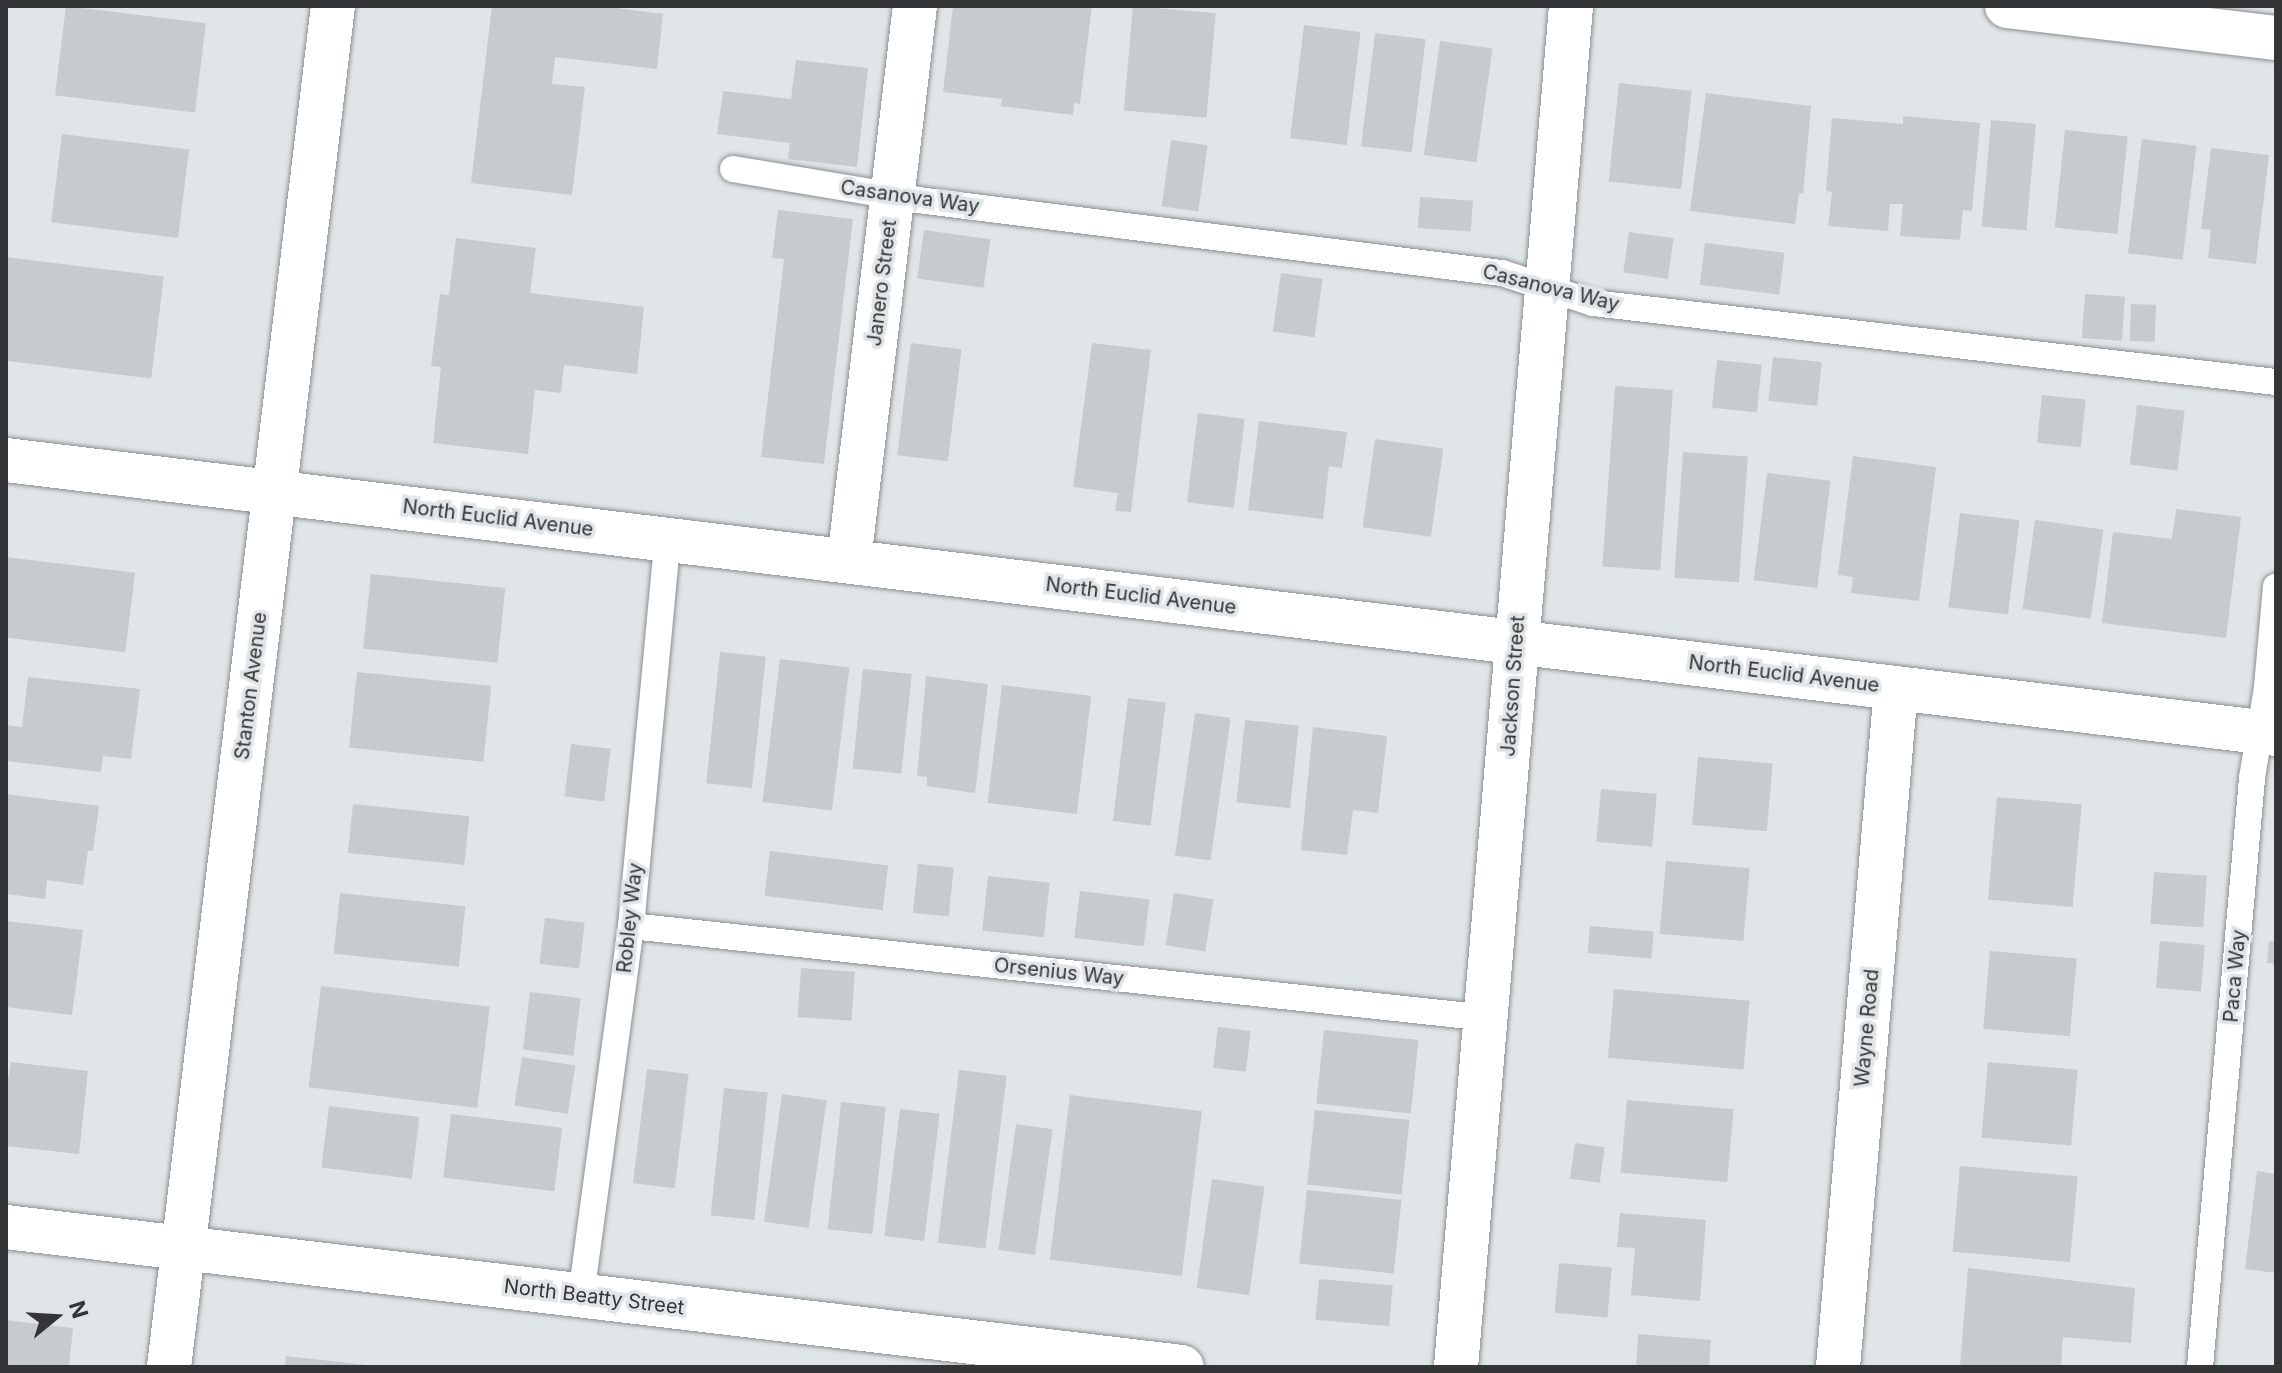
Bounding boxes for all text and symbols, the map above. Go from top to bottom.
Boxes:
street label: Casanova Way [839,175,981,219]
street label: Janero Street [862,218,902,348]
street label: Casanova Way [1480,259,1622,317]
street label: North Euclid Avenue [401,494,595,542]
street label: North Euclid Avenue [1044,572,1238,620]
street label: Stanton Avenue [230,611,272,761]
street label: Jackson Street [1496,615,1530,757]
street label: North Euclid Avenue [1687,650,1881,698]
street label: Robley Way [612,862,648,974]
street label: Paca Way [2219,928,2251,1024]
street label: Orsenius Way [993,953,1125,991]
street label: Wayne Road [1850,968,1884,1088]
street label: North Beatty Street [503,1274,685,1320]
north arrow [16,1277,96,1357]
text: N [64,1298,94,1322]

